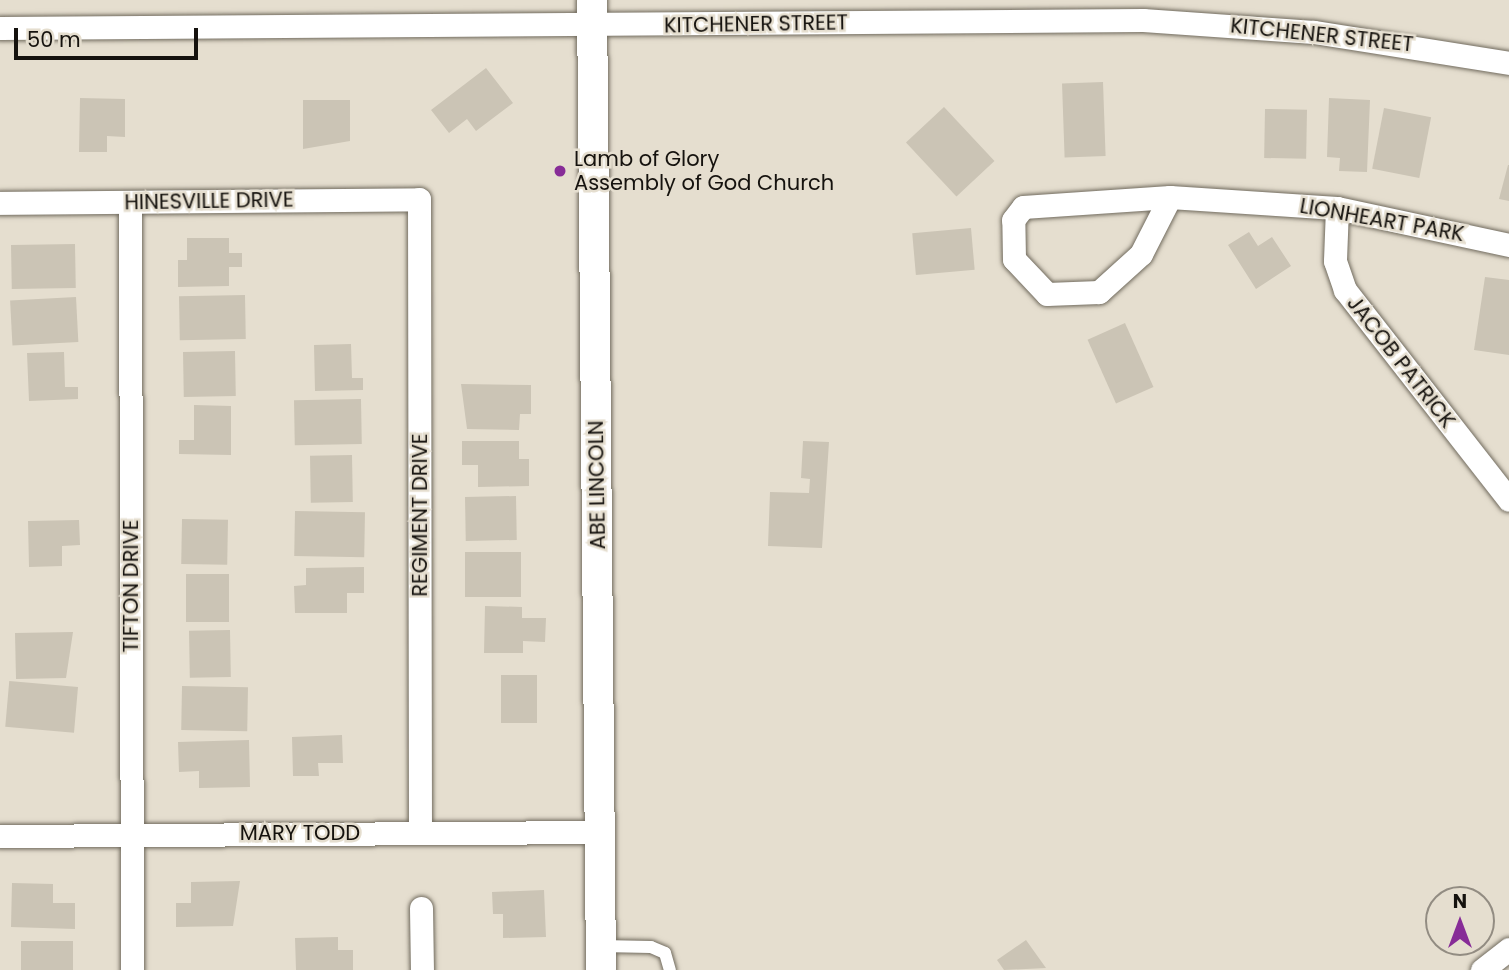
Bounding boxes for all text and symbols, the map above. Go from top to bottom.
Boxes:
street label: KITCHENER STREET [664,10,848,38]
street label: KITCHENER STREET [1229,13,1415,57]
scale bar [18,14,201,58]
text: 50 m [27,25,81,54]
place label: Lamb of Glory Assembly of God Church [574,146,834,196]
marker: Lamb of Glory Assembly of God Church [552,163,568,179]
street label: HINESVILLE DRIVE [124,187,294,215]
street label: LIONHEART PARK [1298,193,1466,247]
street label: JACOB PATRICK [1342,291,1460,433]
street label: ABE LINCOLN [583,420,611,550]
street label: REGIMENT DRIVE [407,433,433,597]
street label: TIFTON DRIVE [118,519,144,653]
street label: MARY TODD [240,820,360,846]
north arrow [1425,886,1495,956]
text: N [1453,888,1467,915]

